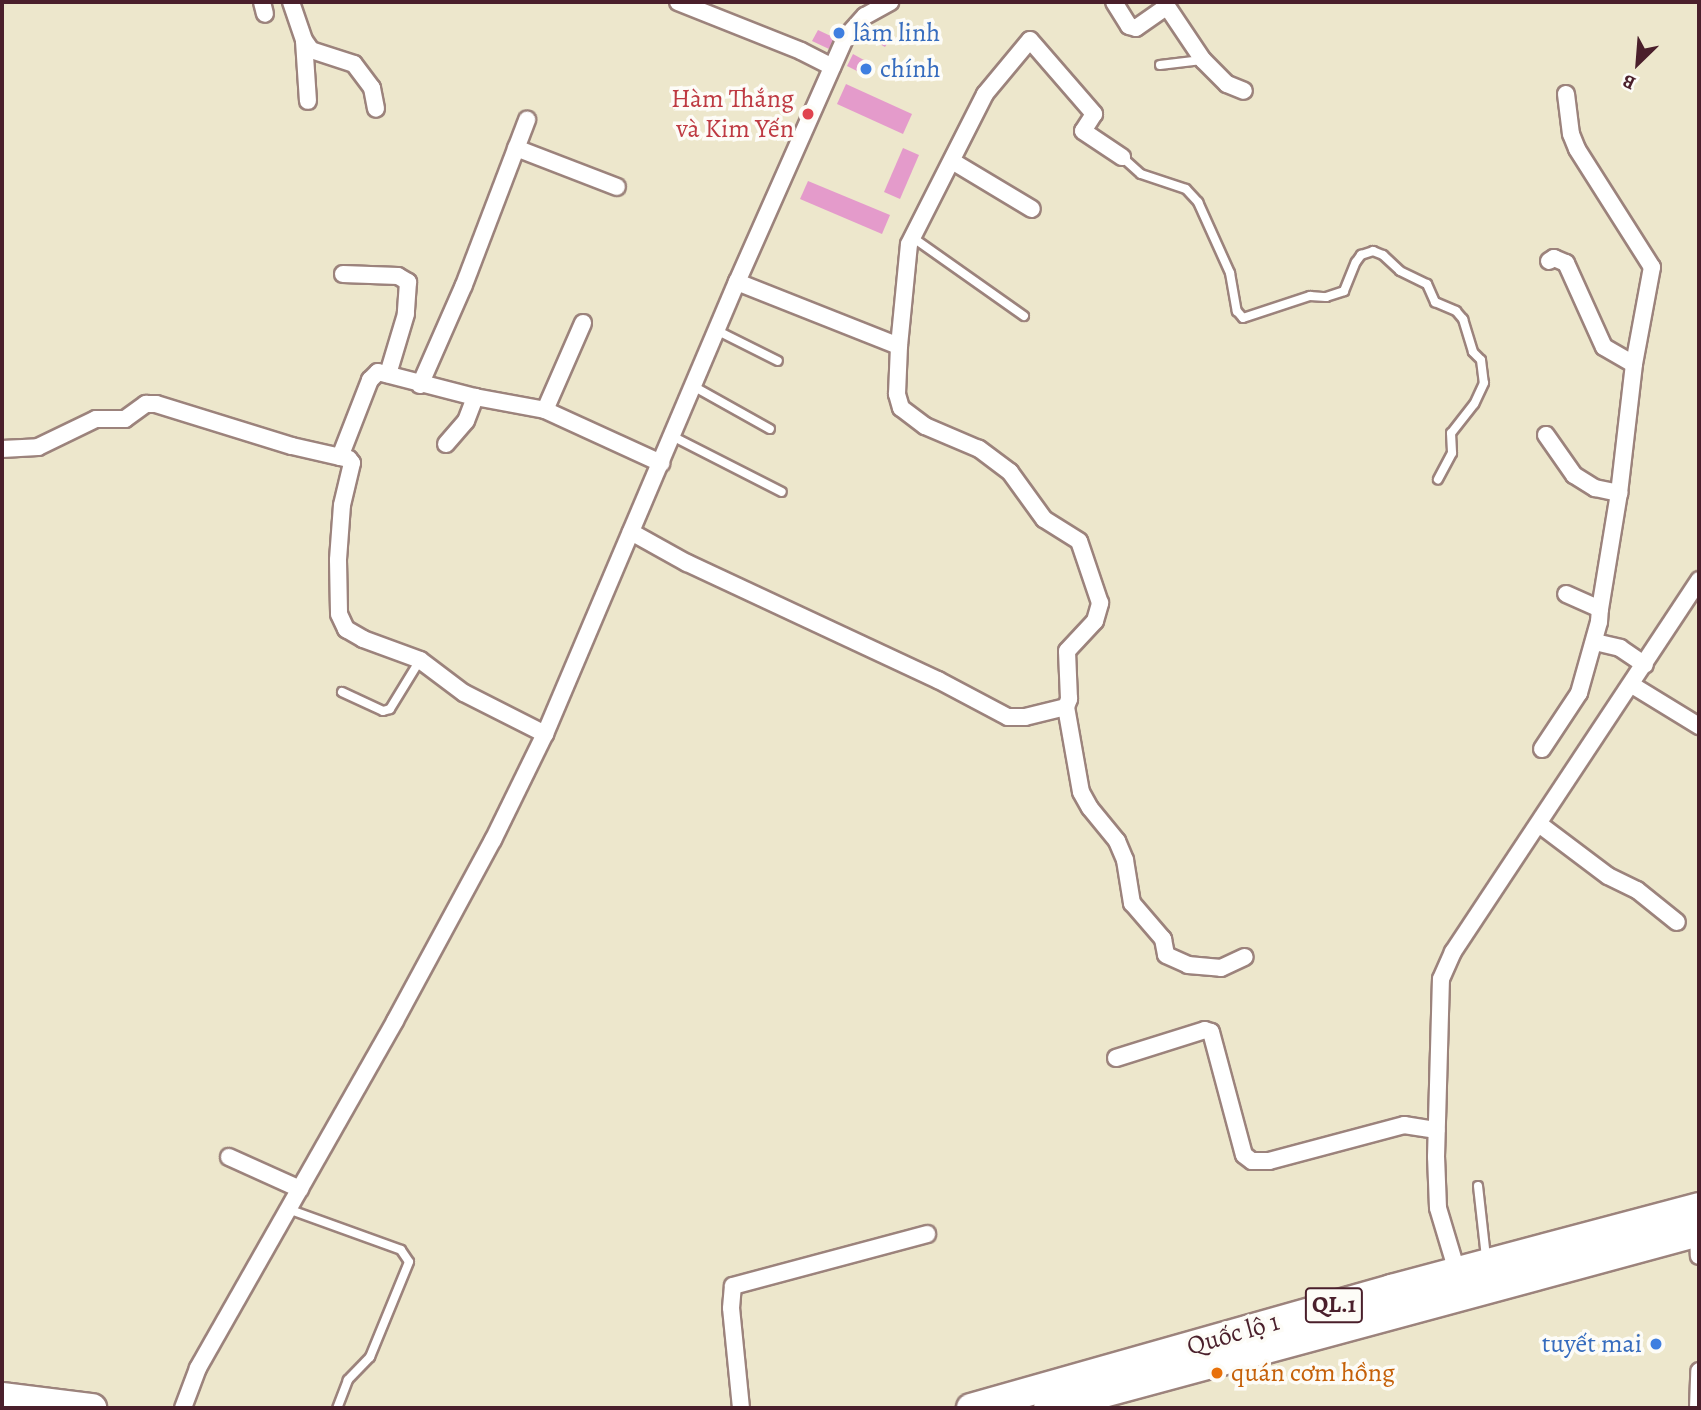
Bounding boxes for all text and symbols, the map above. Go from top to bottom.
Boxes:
place label: lâm linh [853,17,940,49]
marker: lâm linh [831,25,847,41]
north arrow [1603,28,1673,98]
place label: chính [880,53,940,85]
marker: chính [858,61,874,77]
text: B [1618,68,1640,96]
place label: Hàm Thắng và Kim Yến [671,83,794,144]
marker: Hàm Thắng và Kim Yến [800,106,816,122]
road number: QL.1 [1304,1284,1364,1325]
street label: Quốc lộ 1 [1183,1306,1283,1362]
place label: tuyết mai [1542,1328,1642,1360]
marker: tuyết mai [1648,1336,1664,1352]
place label: quán cơm hồng [1231,1357,1395,1389]
marker: quán cơm hồng [1209,1365,1225,1381]

